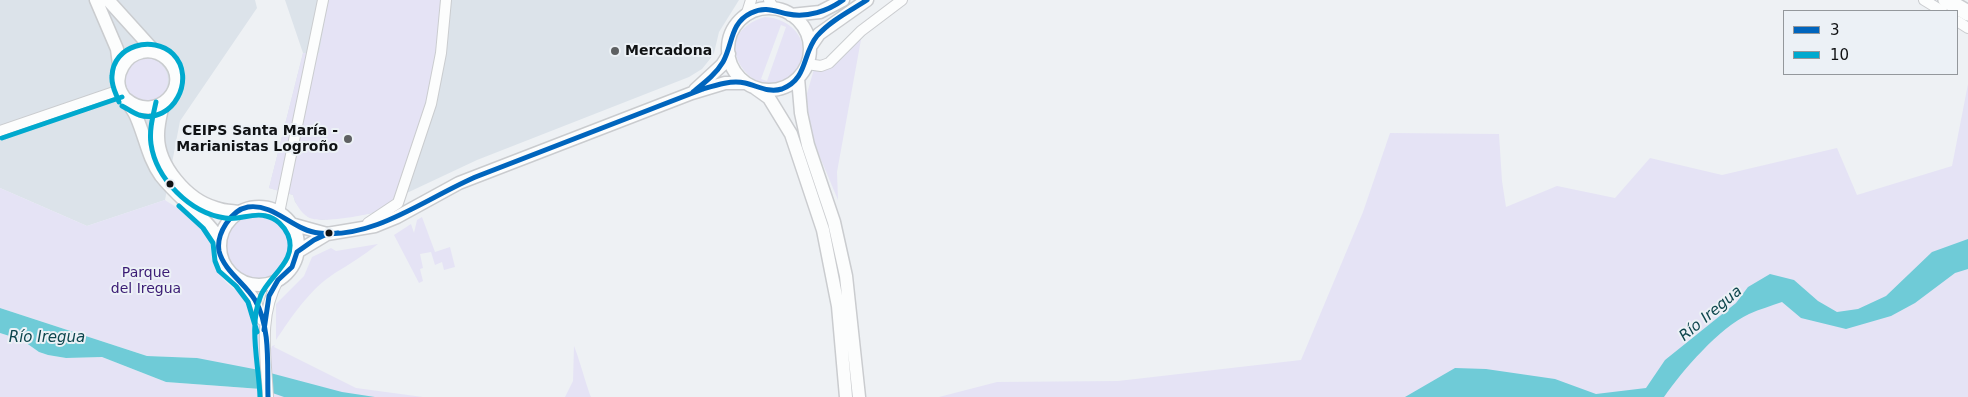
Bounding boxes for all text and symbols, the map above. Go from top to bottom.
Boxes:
legend [1783,10,1958,75]
text: 3 [1830,21,1840,39]
place label: Mercadona [625,43,712,59]
marker: Mercadona [609,45,621,57]
text: 10 [1830,46,1849,64]
place label: CEIPS Santa María - Marianistas Logroño [176,123,338,156]
marker: CEIPS Santa María - Marianistas Logroño [342,133,354,145]
unlabelled marker [165,179,175,189]
unlabelled marker [324,228,334,238]
park label: Parque del Iregua [111,265,181,298]
water label: Río Iregua [1676,282,1746,346]
water label: Río Iregua [9,329,85,347]

